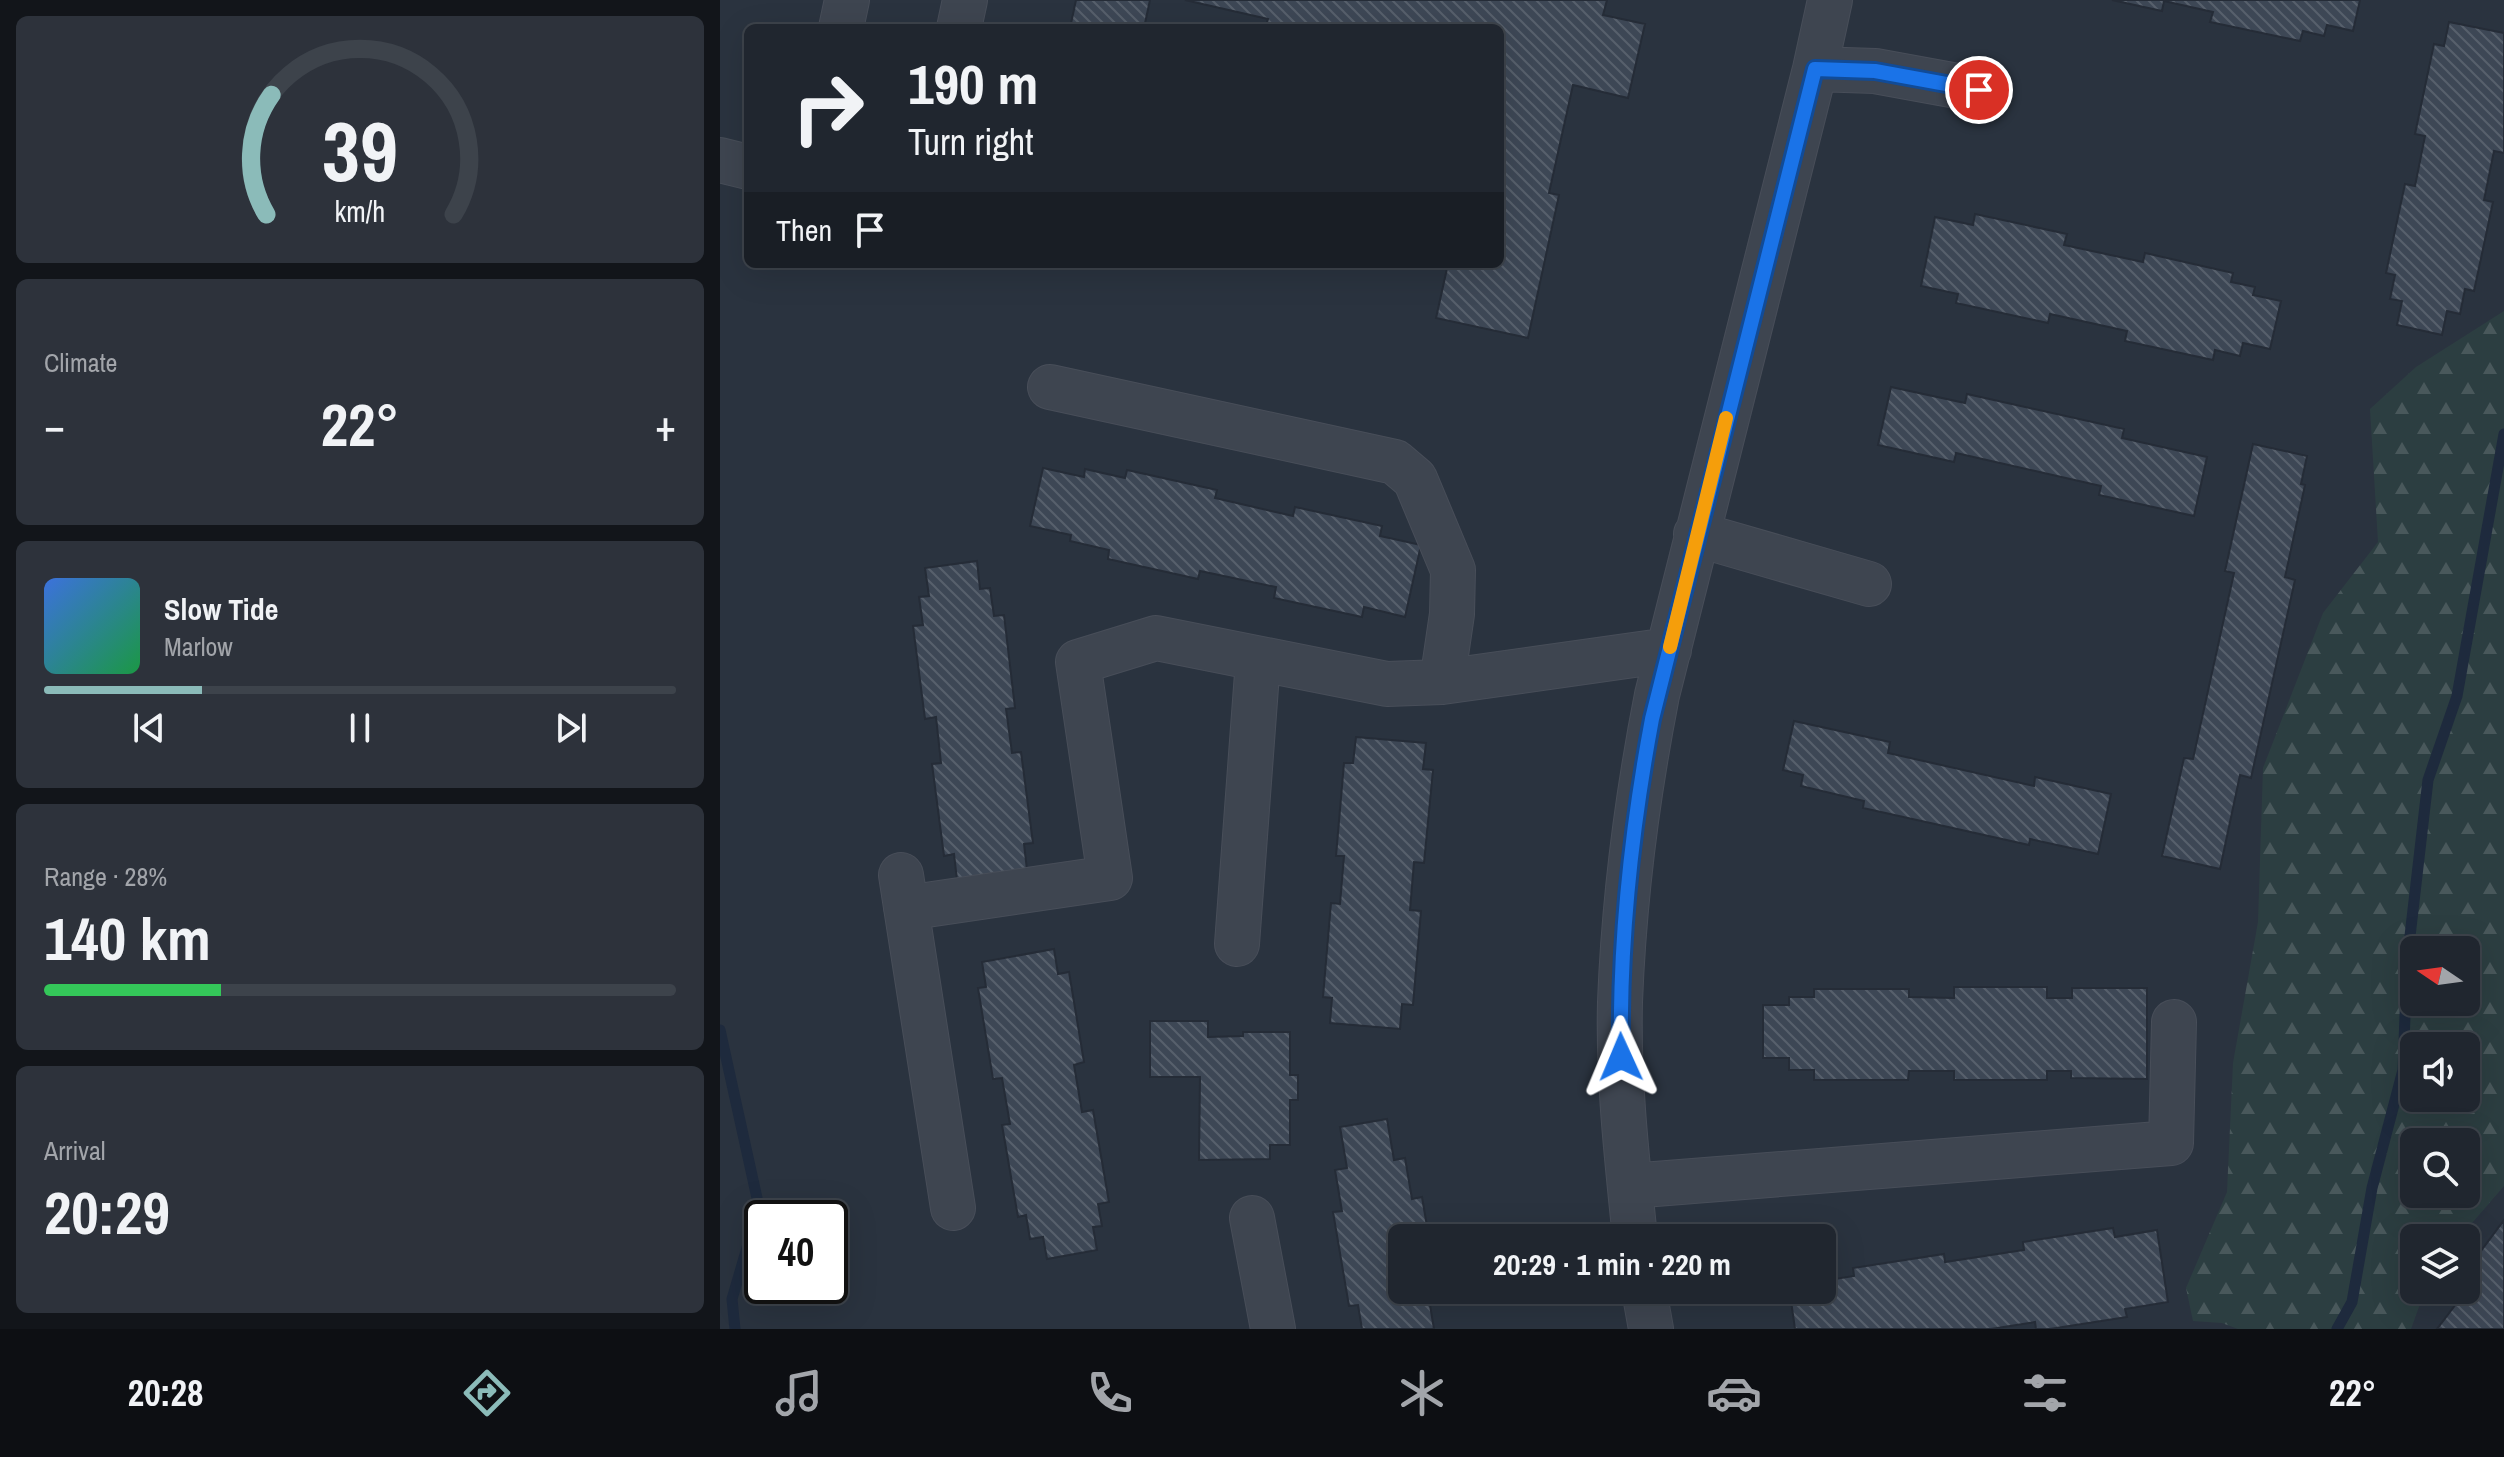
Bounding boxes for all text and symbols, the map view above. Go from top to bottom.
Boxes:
text: 190 m [908,46,1038,121]
icon: right [776,56,880,160]
pin [1945,56,2013,124]
icon: arrive [1957,68,2001,112]
text: 39 [322,95,398,207]
text: Turn right [908,118,1033,166]
text: km/h [335,192,385,231]
icon: arrive [848,208,892,252]
text: Then [776,210,832,250]
text: Climate [44,345,117,380]
text: 22° [321,384,399,465]
text: − [44,395,65,455]
text: + [655,395,676,455]
text: Slow Tide [164,589,278,629]
text: Marlow [164,629,233,664]
icon: previous [127,706,171,750]
icon: pause [338,706,382,750]
icon: next [549,706,593,750]
text: Range · 28% [44,859,167,894]
text: 140 km [44,898,211,979]
north arrow [2400,936,2480,1016]
map controls [2400,936,2480,1304]
position arrow [1579,1015,1663,1099]
button: sound [2400,1032,2480,1112]
button: search [2400,1128,2480,1208]
text: Arrival [44,1133,106,1168]
text: 20:29 [44,1172,170,1253]
speed limit sign: 40 [744,1200,848,1304]
button: layers [2400,1224,2480,1304]
text: 20:29 · 1 min · 220 m [1493,1244,1731,1284]
icon: directions [459,1365,515,1421]
icon: music [771,1365,827,1421]
icon: phone [1082,1365,1138,1421]
icon: climate [1394,1365,1450,1421]
icon: car [1706,1365,1762,1421]
icon: filters [2017,1365,2073,1421]
text: 20:28 [128,1369,203,1417]
text: 22° [2329,1369,2376,1417]

